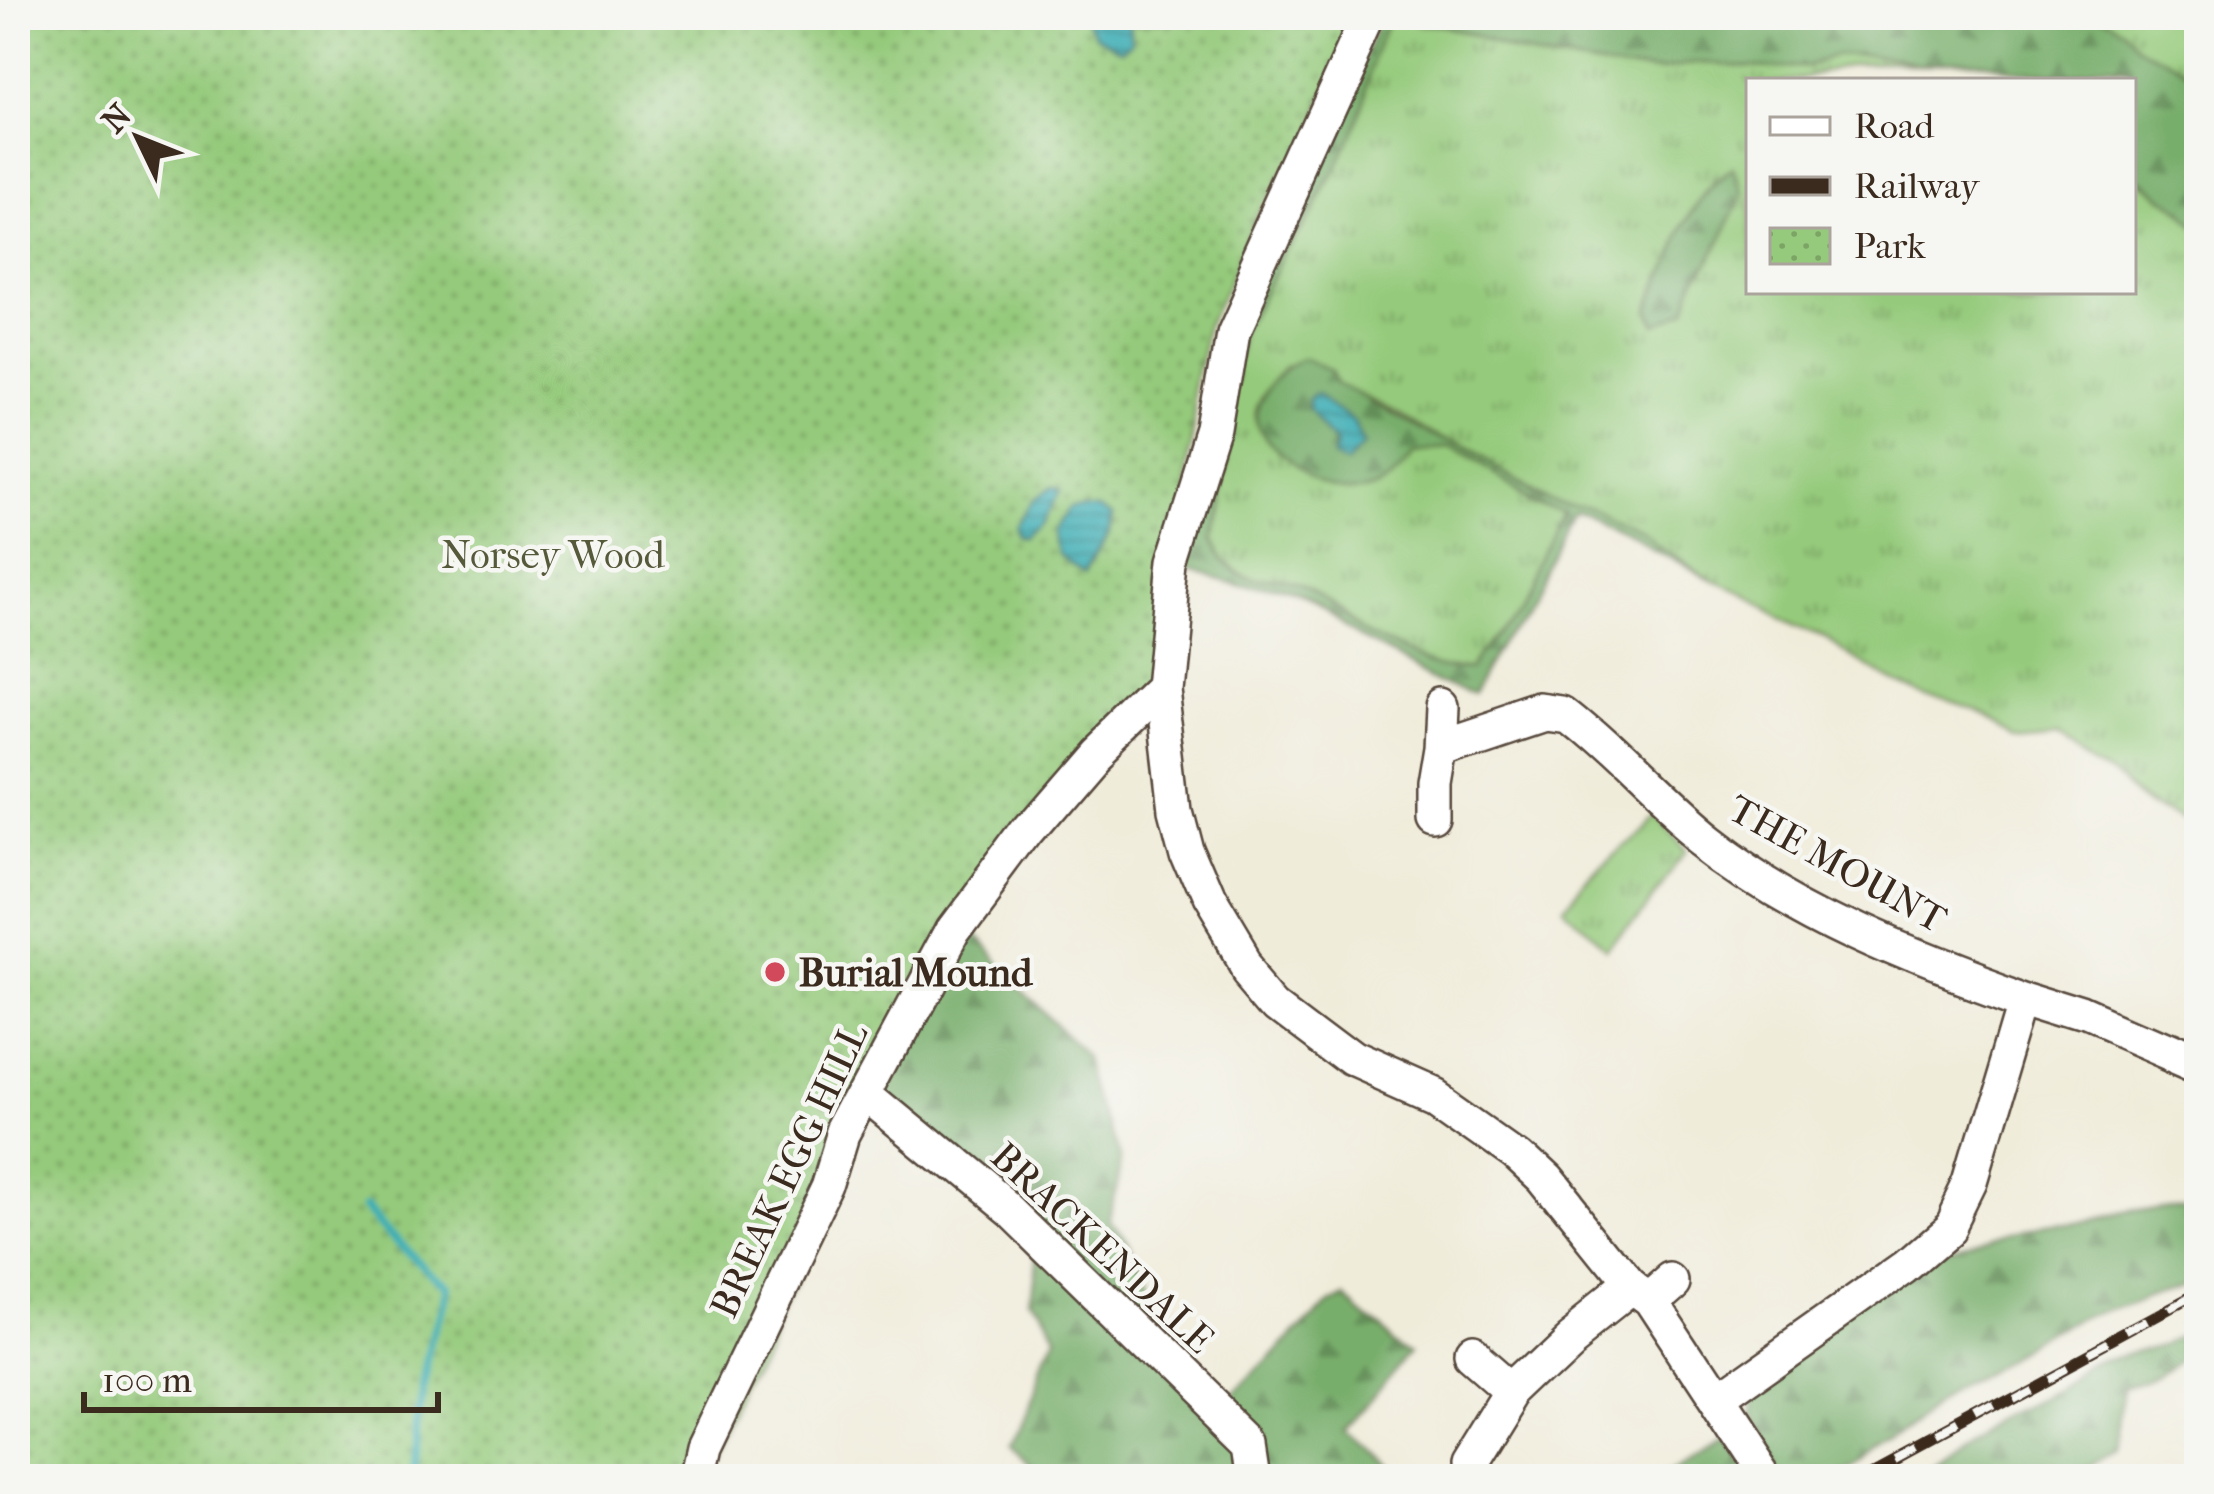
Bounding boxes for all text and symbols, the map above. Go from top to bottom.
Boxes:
north arrow [78,78,198,198]
legend [1746,78,2136,294]
text: N [94,96,140,141]
text: Road [1854,105,1935,147]
text: Railway [1854,165,1981,207]
text: Park [1854,225,1926,267]
park label: Norsey Wood [441,532,666,578]
street label: THE MOUNT [1721,785,1955,943]
place label: Burial Mound [799,950,1034,996]
marker: Burial Mound [762,959,788,985]
street label: BREAK EGG HILL [701,1015,878,1325]
street label: BRACKENDALE [982,1133,1223,1363]
scale bar [84,1338,438,1412]
text: 100 m [102,1359,192,1401]

